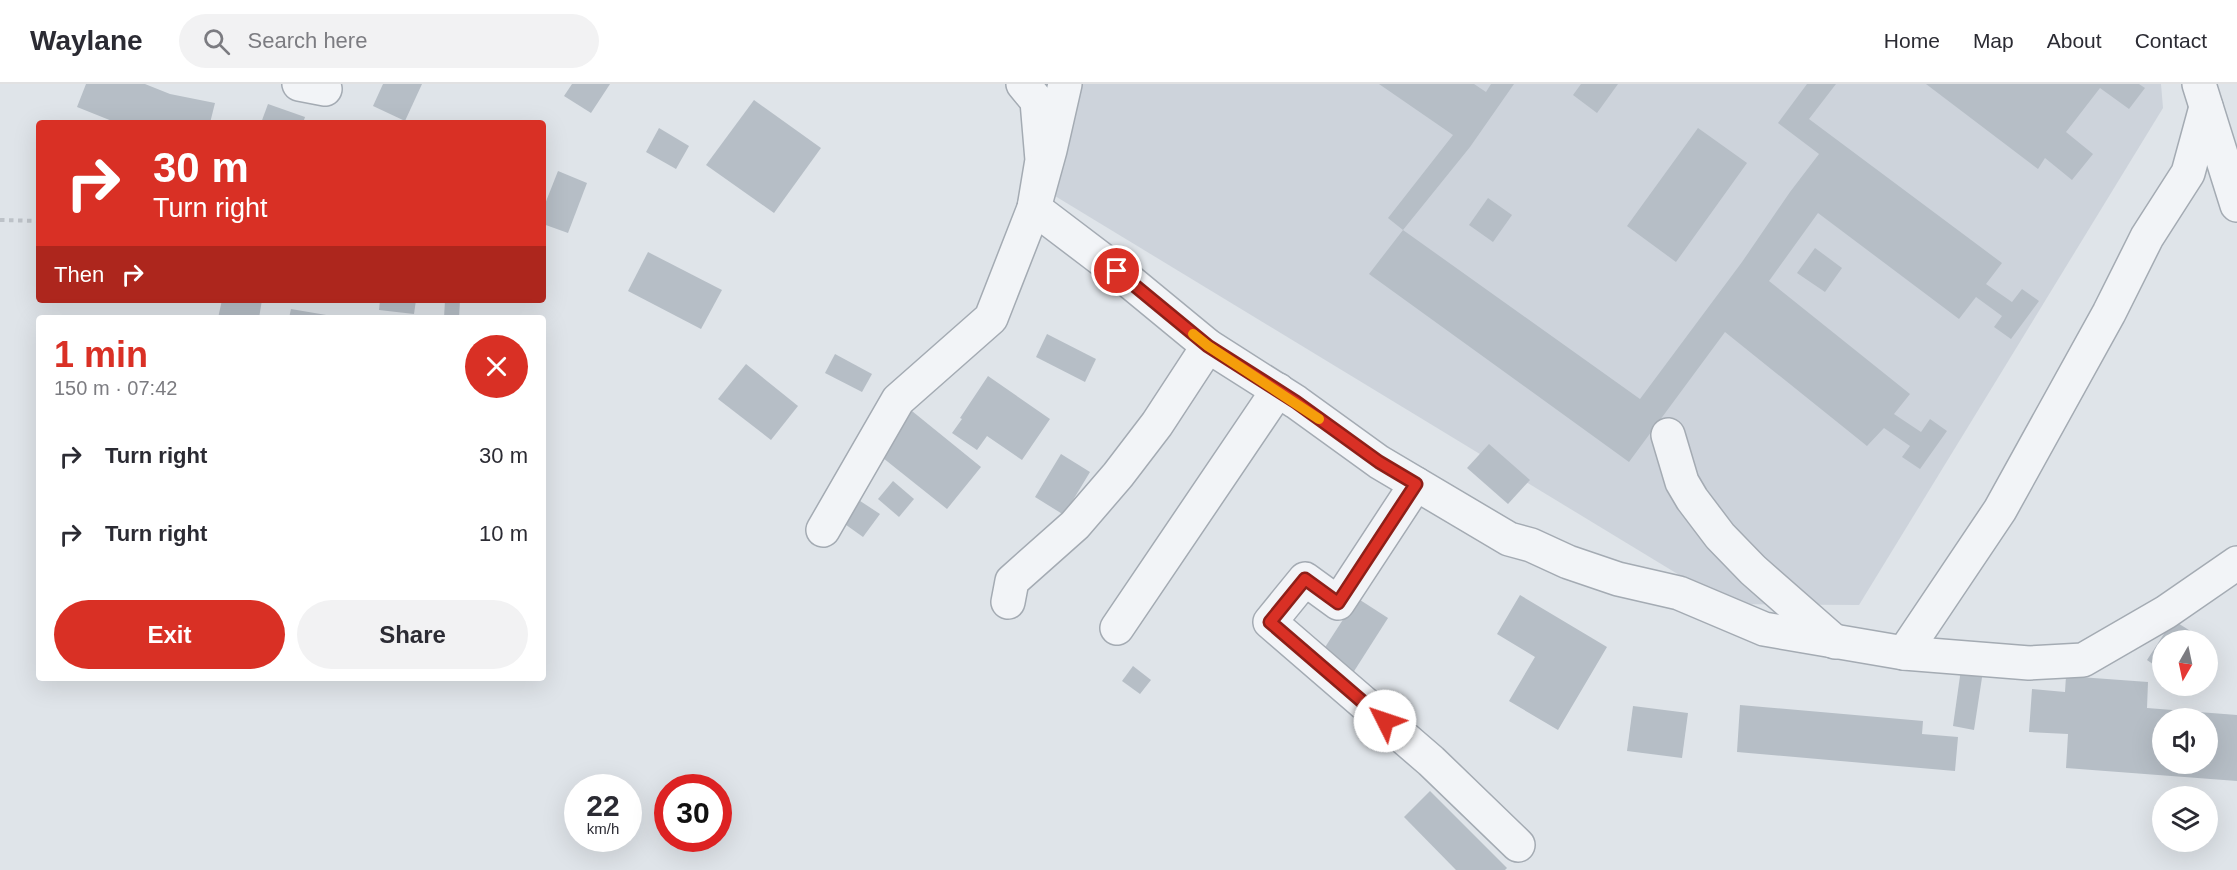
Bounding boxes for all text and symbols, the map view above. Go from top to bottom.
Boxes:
search box [179,14,599,68]
text: Waylane [30,25,143,56]
icon: search [200,25,233,58]
text: Search here [248,28,367,53]
text: Home [1884,29,1940,52]
text: Map [1973,29,2014,52]
text: About [2047,29,2102,52]
text: Contact [2135,29,2207,52]
icon: right [54,144,132,222]
text: 30 m [153,144,249,191]
text: Turn right [153,193,268,223]
pin [1091,245,1142,296]
icon: arrive [1100,254,1133,287]
icon: right [116,258,149,291]
text: Then [54,262,104,287]
text: 1 min [54,334,148,375]
button: close [465,335,528,398]
text: 150 m · 07:42 [54,377,177,399]
icon: right [54,440,87,473]
text: Turn right [105,443,207,468]
text: 30 m [479,443,528,468]
icon: right [54,518,87,551]
text: Turn right [105,521,207,546]
text: 10 m [479,521,528,546]
button: Exit [54,600,285,669]
button: Share [297,600,528,669]
north arrow [2152,630,2218,696]
map controls [2152,630,2218,852]
position arrow [1353,689,1417,753]
button: sound [2152,708,2218,774]
speed limit sign: 30 [654,774,732,852]
button: layers [2152,786,2218,852]
text: 22 [586,789,620,822]
text: km/h [587,820,619,837]

